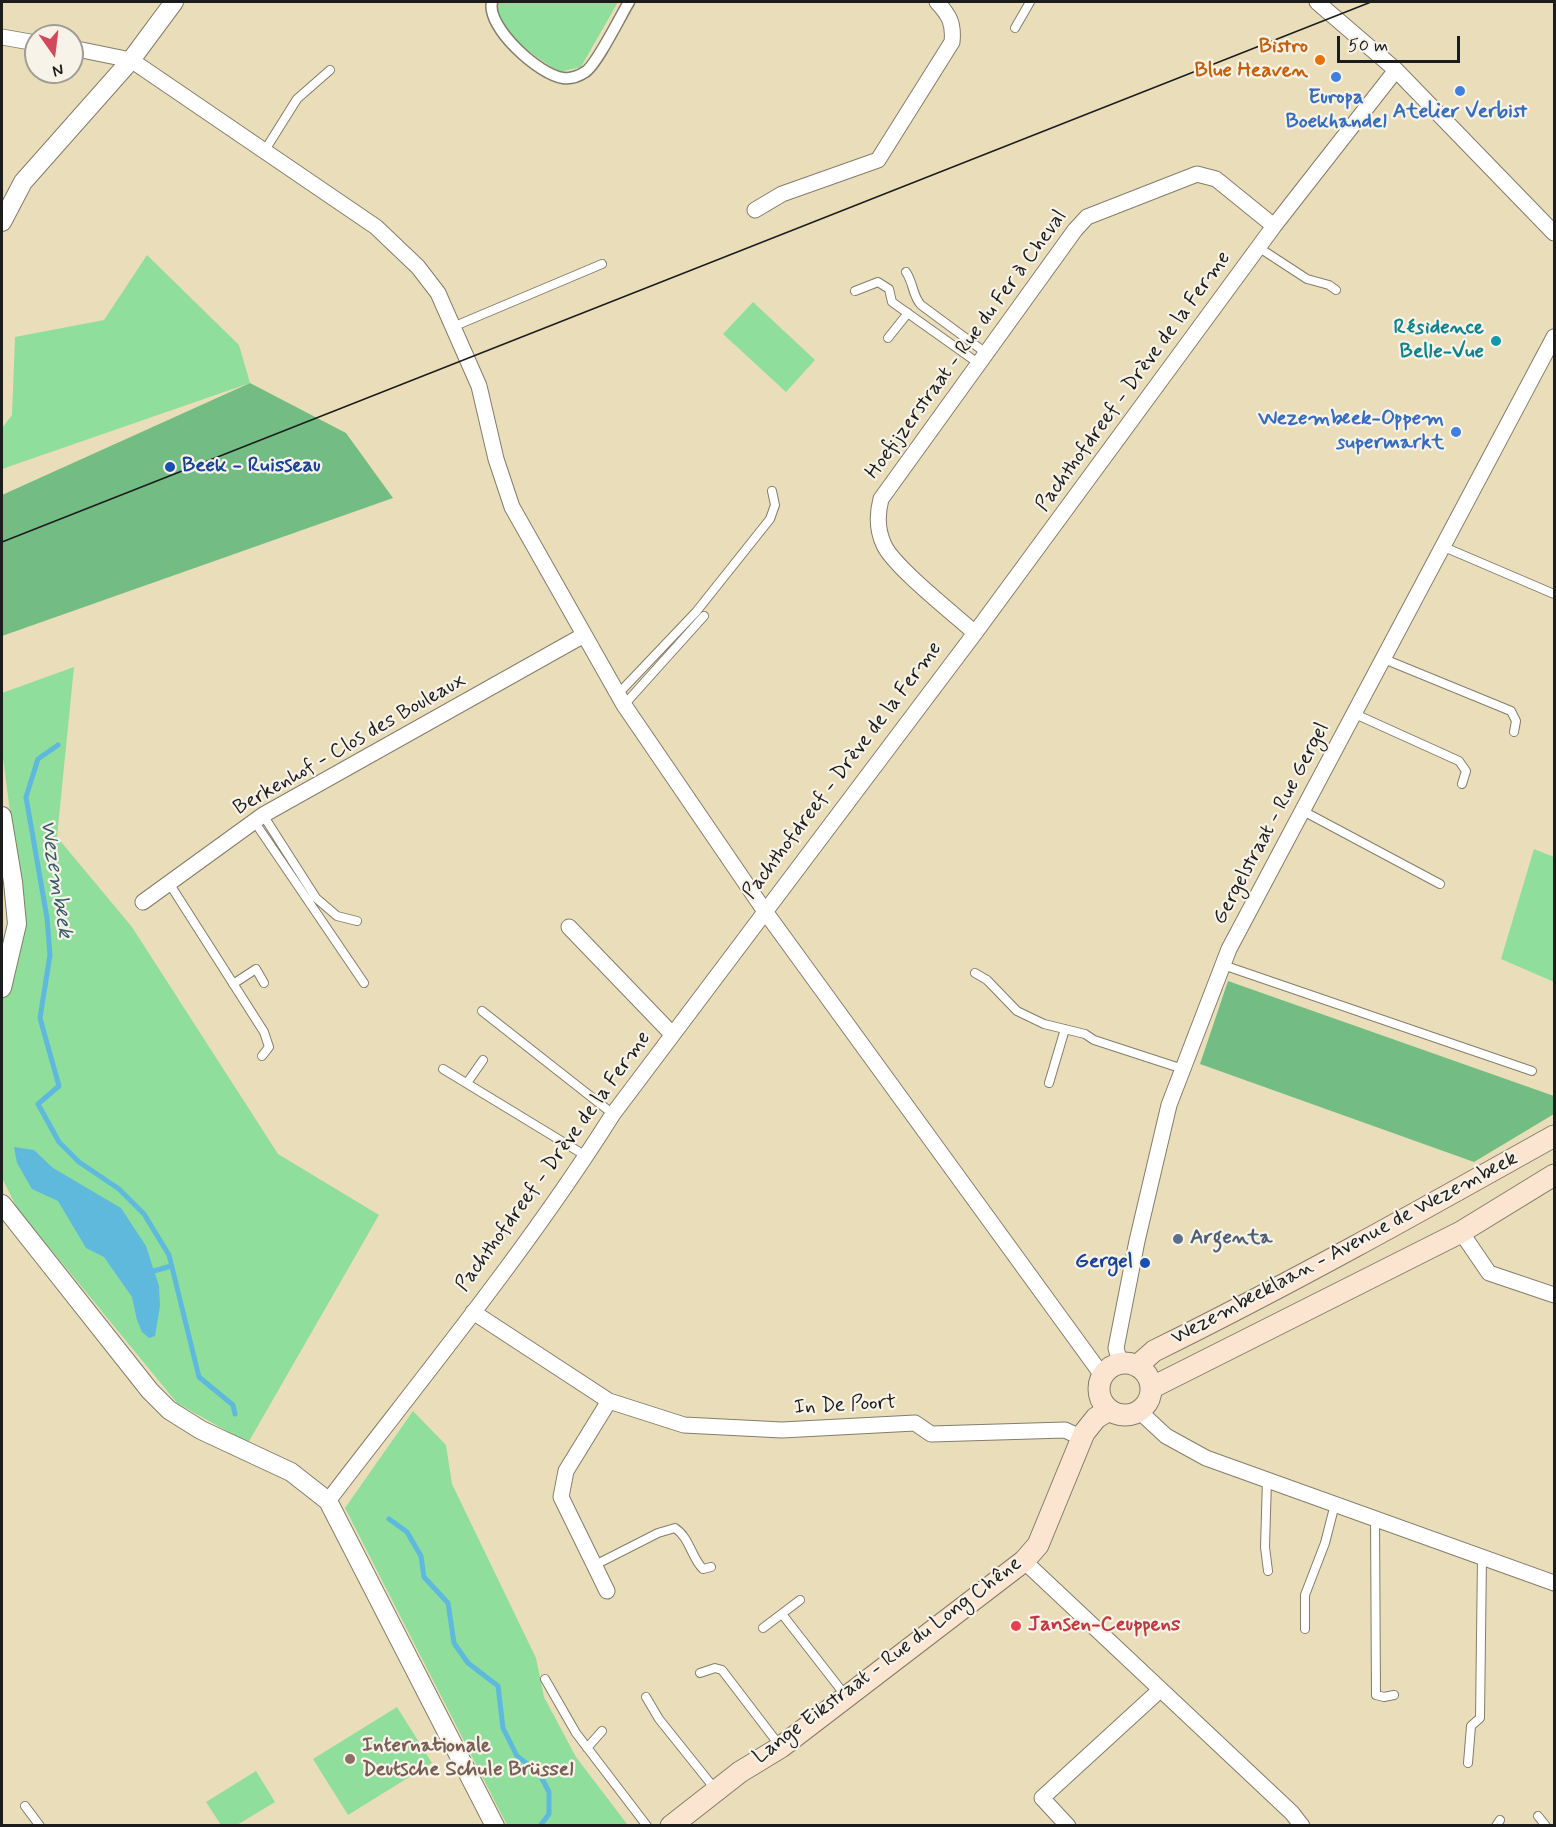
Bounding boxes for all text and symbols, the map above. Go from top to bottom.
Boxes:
north arrow [24,24,84,84]
scale bar [1340,24,1463,62]
text: 50 m [1348,34,1388,58]
place label: Bistro Blue Heaven [1194,35,1308,85]
marker: Bistro Blue Heaven [1313,53,1327,67]
text: N [50,59,66,81]
marker: Europa Boekhandel [1329,70,1343,84]
marker: Atelier Verbist [1453,84,1467,98]
place label: Europa Boekhandel [1285,86,1387,136]
place label: Atelier Verbist [1393,100,1527,126]
street label: Hoefijzerstraat - Rue du Fer à Cheval [861,205,1073,485]
street label: Pachthofdreef - Drève de la Ferme [1031,247,1237,517]
place label: Résidence Belle-Vue [1393,316,1484,366]
marker: Résidence Belle-Vue [1489,334,1503,348]
place label: Wezembeek-Oppem supermarkt [1258,407,1444,457]
marker: Wezembeek-Oppem supermarkt [1449,425,1463,439]
place label: Beek - Ruisseau [182,454,321,480]
marker: Beek - Ruisseau [163,460,177,474]
street label: Pachthofdreef - Drève de la Ferme [738,637,948,905]
street label: Berkenhof - Clos des Bouleaux [230,668,470,822]
street label: Gergelstraat - Rue Gergel [1208,719,1336,929]
water label: Wezembeek [33,818,77,940]
street label: Pachthofdreef - Drève de la Ferme [451,1027,657,1297]
street label: Wezembeeklaan - Avenue de Wezembeek [1167,1147,1523,1351]
place label: Argenta [1190,1226,1272,1252]
marker: Argenta [1171,1232,1185,1246]
place label: Gergel [1075,1250,1133,1276]
marker: Gergel [1138,1256,1152,1270]
street label: In De Poort [793,1391,897,1421]
street label: Lange Eikstraat - Rue du Long Chêne [749,1552,1027,1770]
place label: Jansen-Ceuppens [1028,1613,1180,1639]
marker: Jansen-Ceuppens [1009,1619,1023,1633]
place label: Internationale Deutsche Schule Brüssel [362,1734,573,1784]
marker: Internationale Deutsche Schule Brüssel [343,1752,357,1766]

